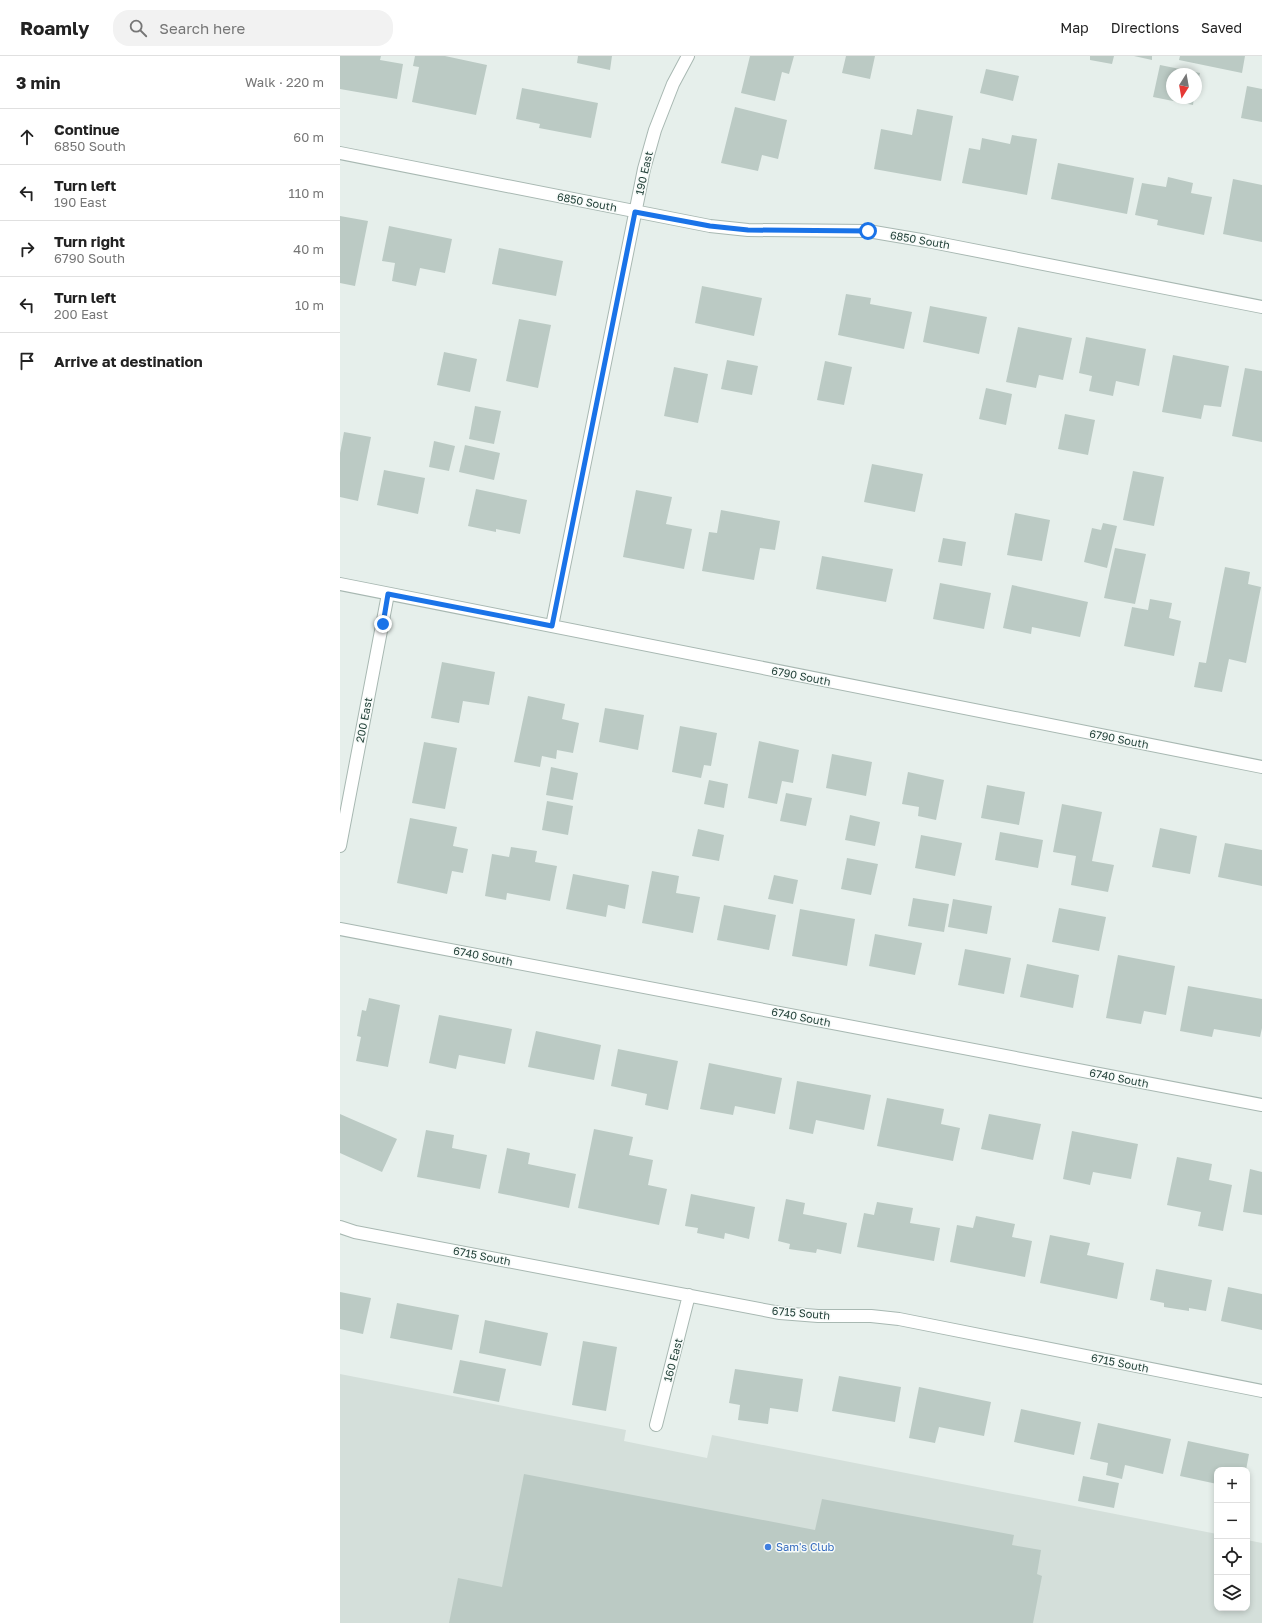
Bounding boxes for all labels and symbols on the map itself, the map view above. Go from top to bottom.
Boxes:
north arrow [1166,68,1202,104]
street label: 190 East [632,150,655,196]
street label: 6850 South [556,189,618,214]
route start [859,222,877,240]
street label: 6850 South [889,228,951,251]
route end [374,615,392,633]
street label: 6790 South [770,663,832,688]
street label: 200 East [353,696,374,744]
street label: 6790 South [1088,726,1150,751]
street label: 6740 South [452,943,514,968]
street label: 6740 South [770,1004,832,1029]
street label: 6740 South [1088,1065,1150,1090]
street label: 6715 South [452,1244,512,1267]
street label: 6715 South [771,1303,831,1322]
street label: 160 East [660,1337,685,1383]
street label: 6715 South [1090,1351,1150,1374]
place label: Sam's Club [776,1540,835,1553]
marker: Sam's Club [763,1542,773,1552]

